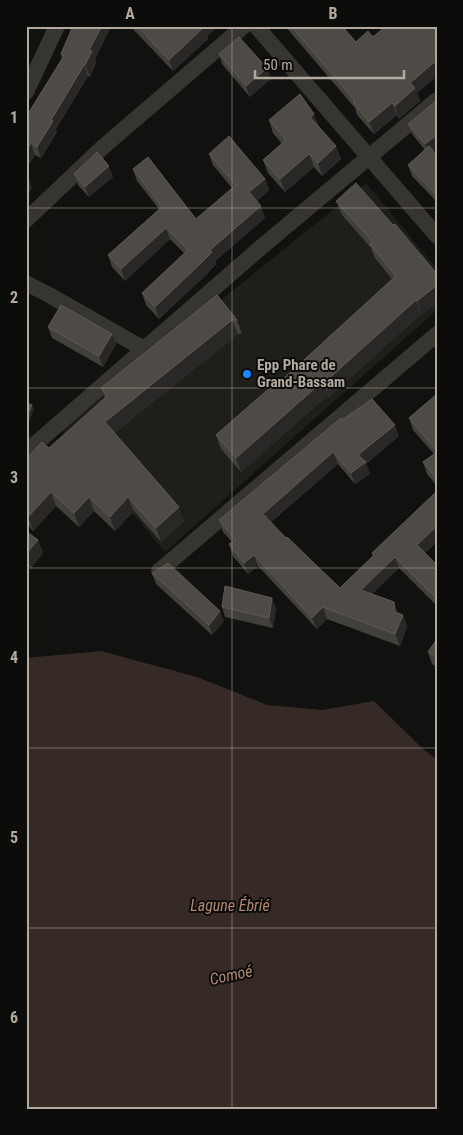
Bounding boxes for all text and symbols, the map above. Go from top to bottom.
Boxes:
text: A [125,4,135,23]
text: B [329,4,338,23]
scale bar [255,48,404,80]
text: 50 m [263,56,293,74]
text: 1 [10,108,18,127]
text: 2 [10,288,18,307]
place label: Epp Phare de Grand-Bassam [257,356,345,391]
marker: Epp Phare de Grand-Bassam [241,368,253,380]
text: 3 [10,468,18,487]
text: 4 [10,648,18,667]
text: 5 [10,828,18,847]
water label: Lagune Ébrié [190,896,270,915]
water label: Comoé [208,961,255,989]
text: 6 [10,1008,18,1027]

